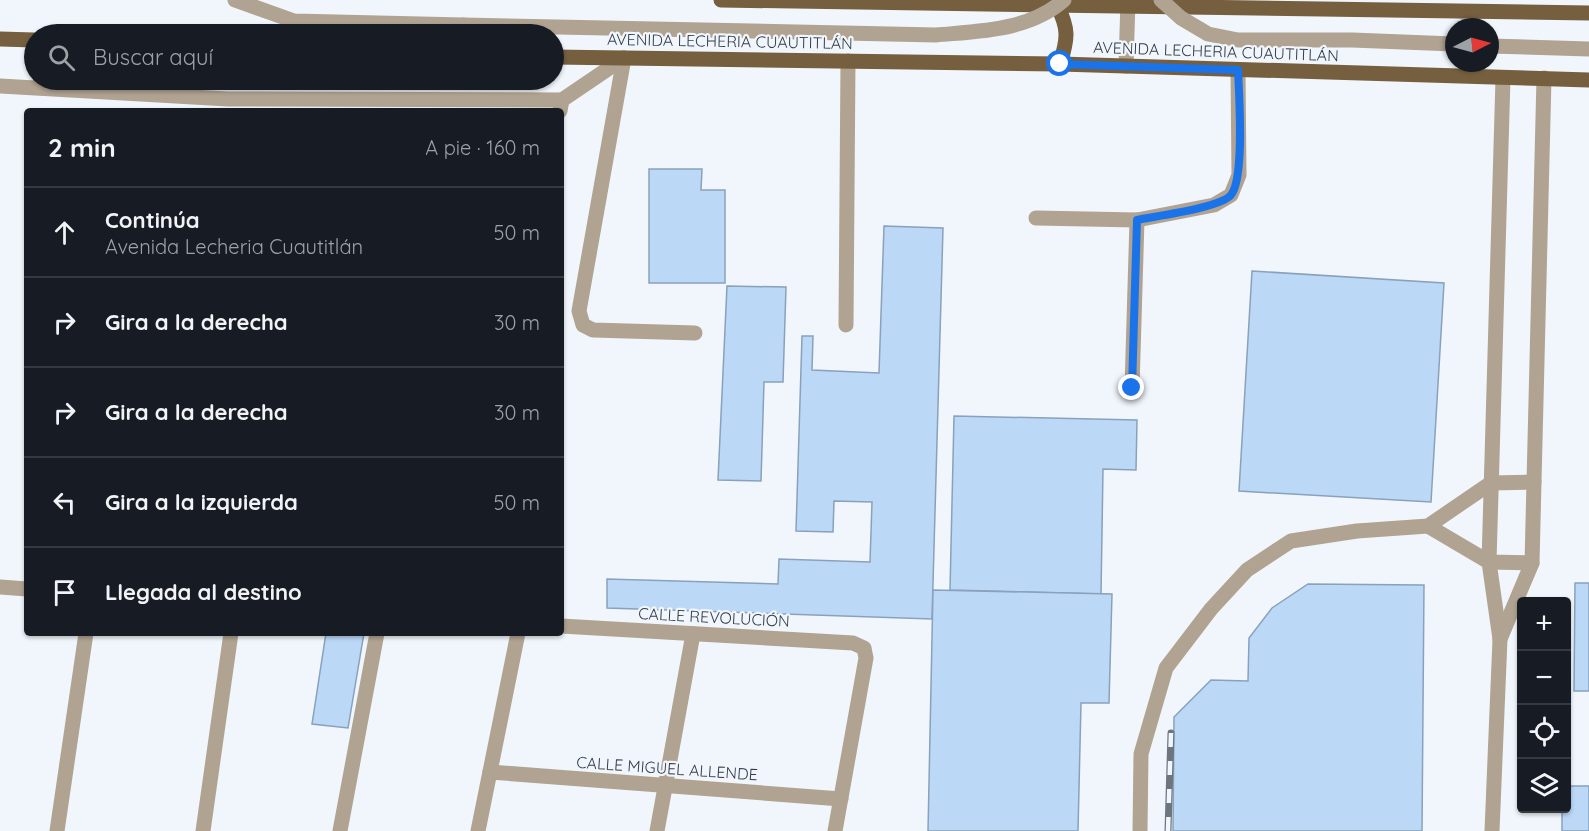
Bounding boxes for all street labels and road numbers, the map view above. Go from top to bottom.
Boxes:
street label: AVENIDA LECHERIA CUAUTITLÁN [607,29,853,53]
street label: AVENIDA LECHERIA CUAUTITLÁN [1093,37,1339,65]
street label: CALLE REVOLUCIÓN [638,603,790,631]
street label: CALLE MIGUEL ALLENDE [576,752,758,784]

